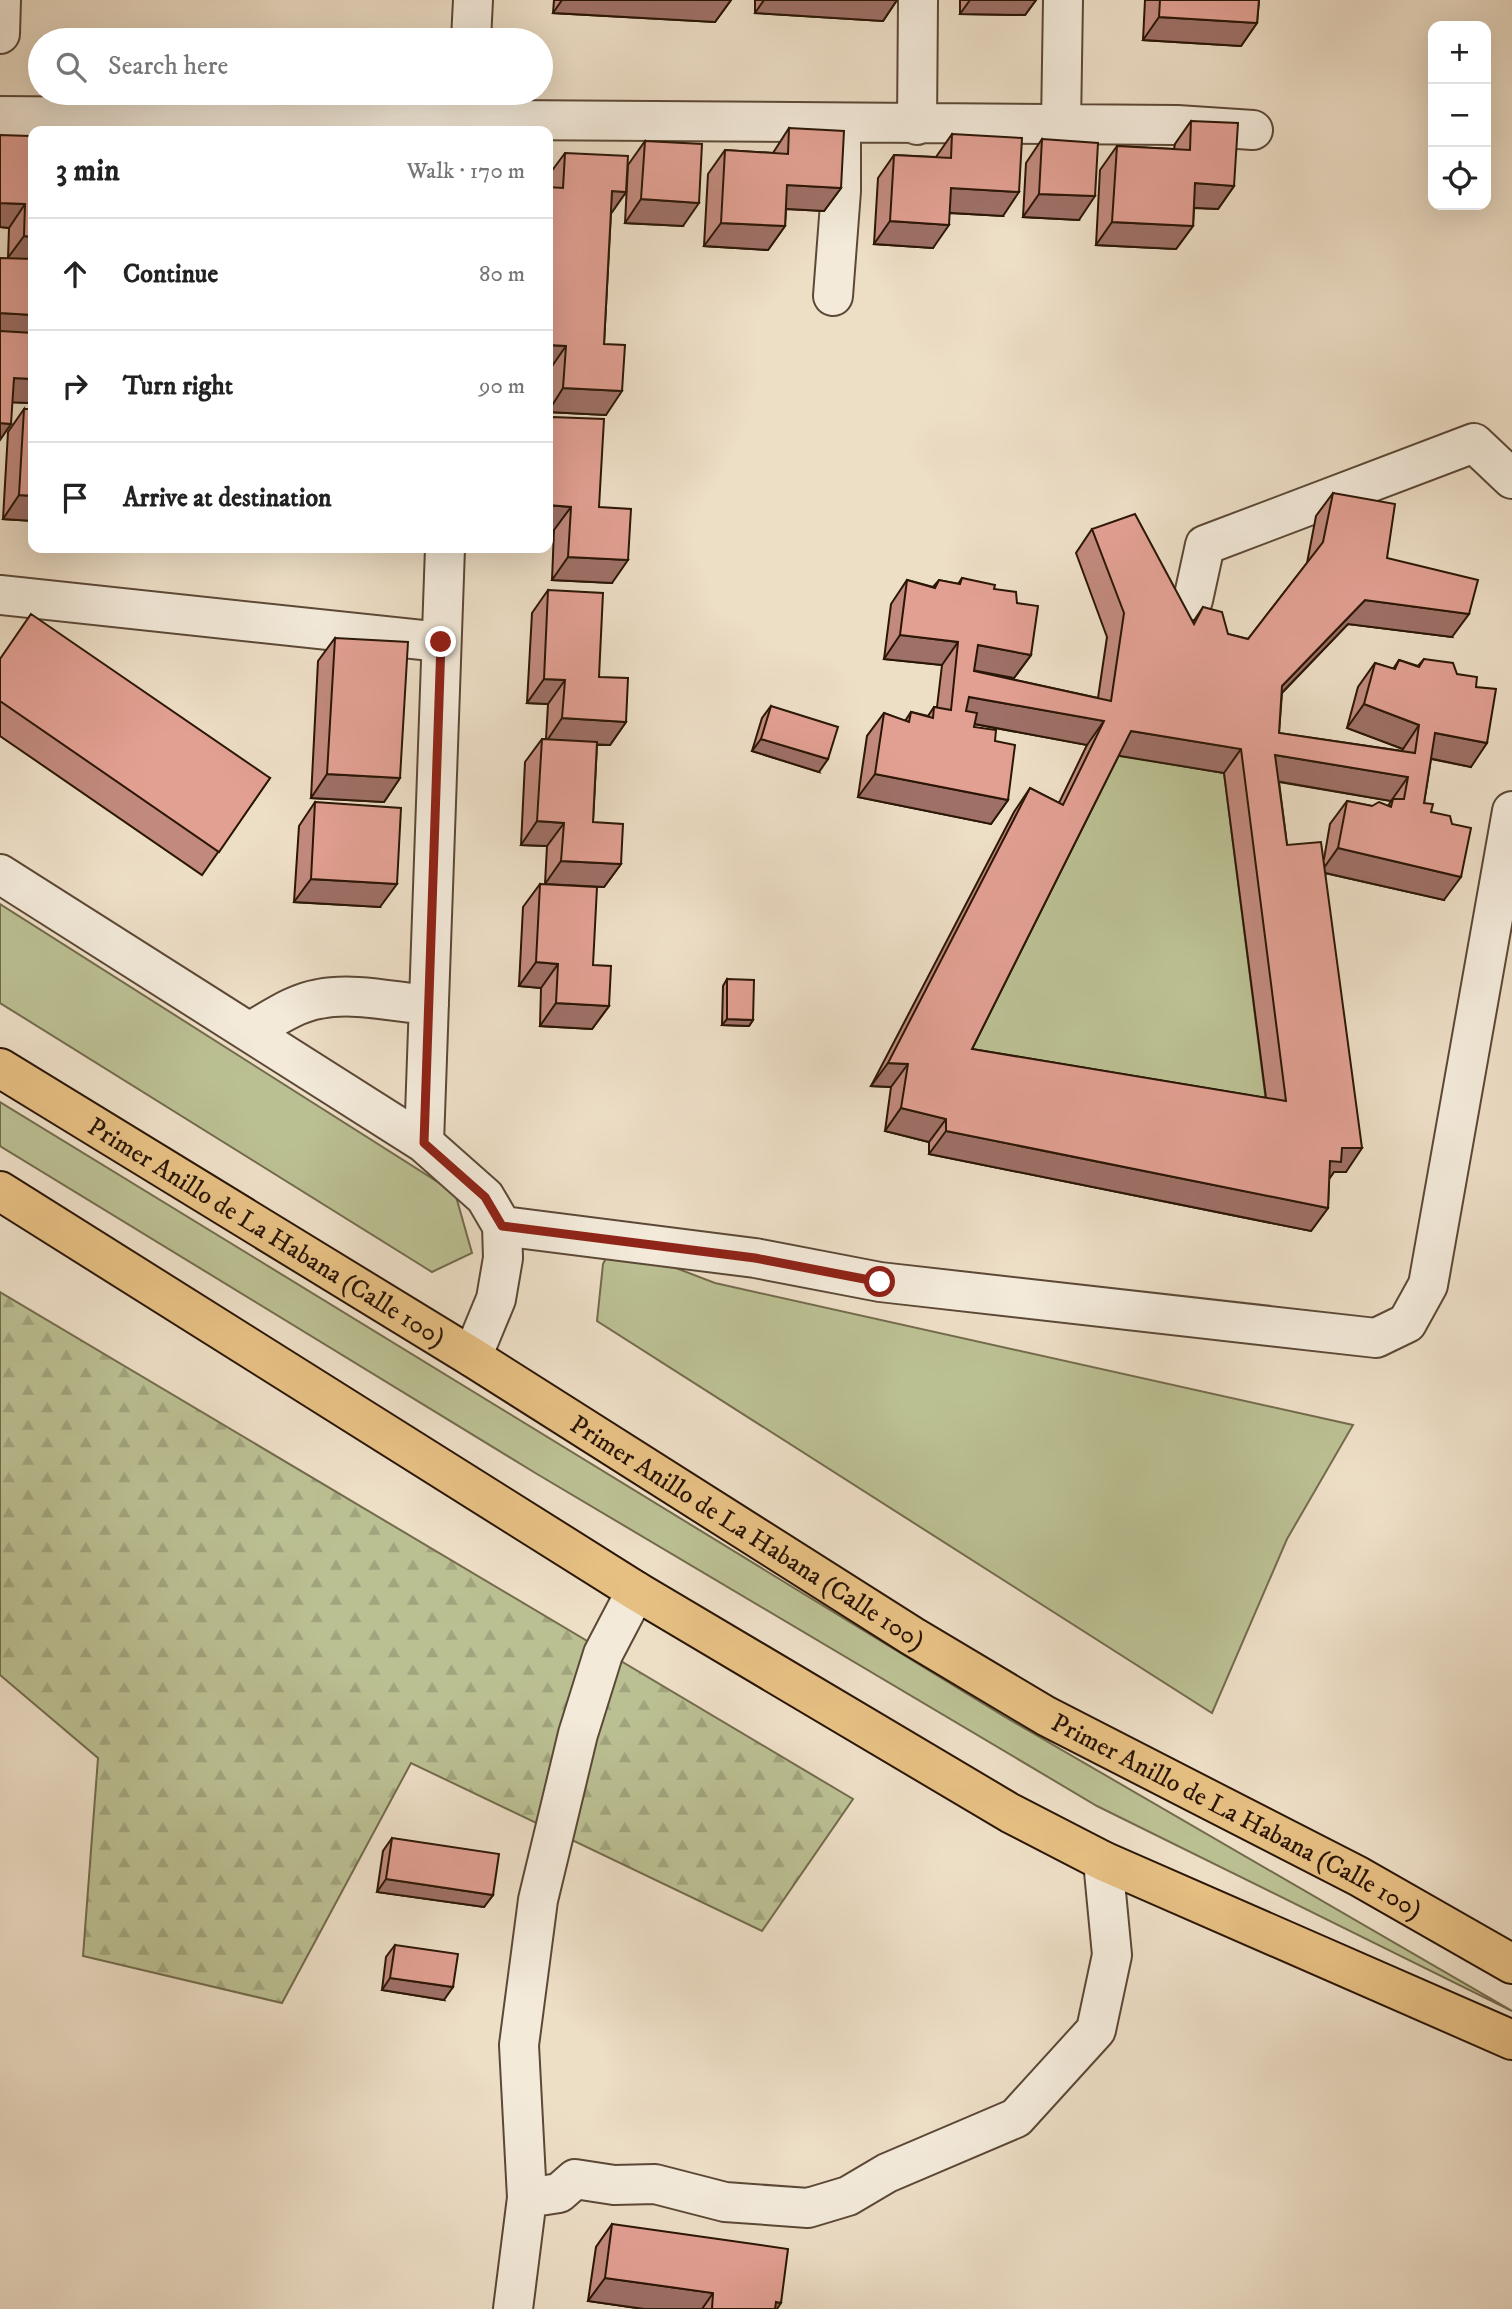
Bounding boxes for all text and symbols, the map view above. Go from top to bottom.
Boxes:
map controls [1428,21,1491,210]
button: + [1428,21,1491,84]
search box [28,28,553,105]
icon: search [52,48,90,86]
text: Search here [108,50,228,83]
button: − [1428,84,1491,147]
button: locate [1428,147,1491,210]
text: 3 min [56,153,120,190]
text: Walk · 170 m [407,157,525,186]
icon: ahead [56,255,94,293]
text: Continue [123,258,218,291]
text: 80 m [479,260,525,289]
icon: right [56,367,94,405]
text: Turn right [123,370,233,403]
text: 90 m [479,372,525,401]
icon: arrive [56,479,94,517]
text: Arrive at destination [123,482,332,515]
route end [425,626,456,657]
street label: Primer Anillo de La Habana (Calle 100) [81,1111,451,1355]
route start [864,1266,895,1297]
street label: Primer Anillo de La Habana (Calle 100) [563,1408,930,1658]
street label: Primer Anillo de La Habana (Calle 100) [1045,1707,1428,1927]

